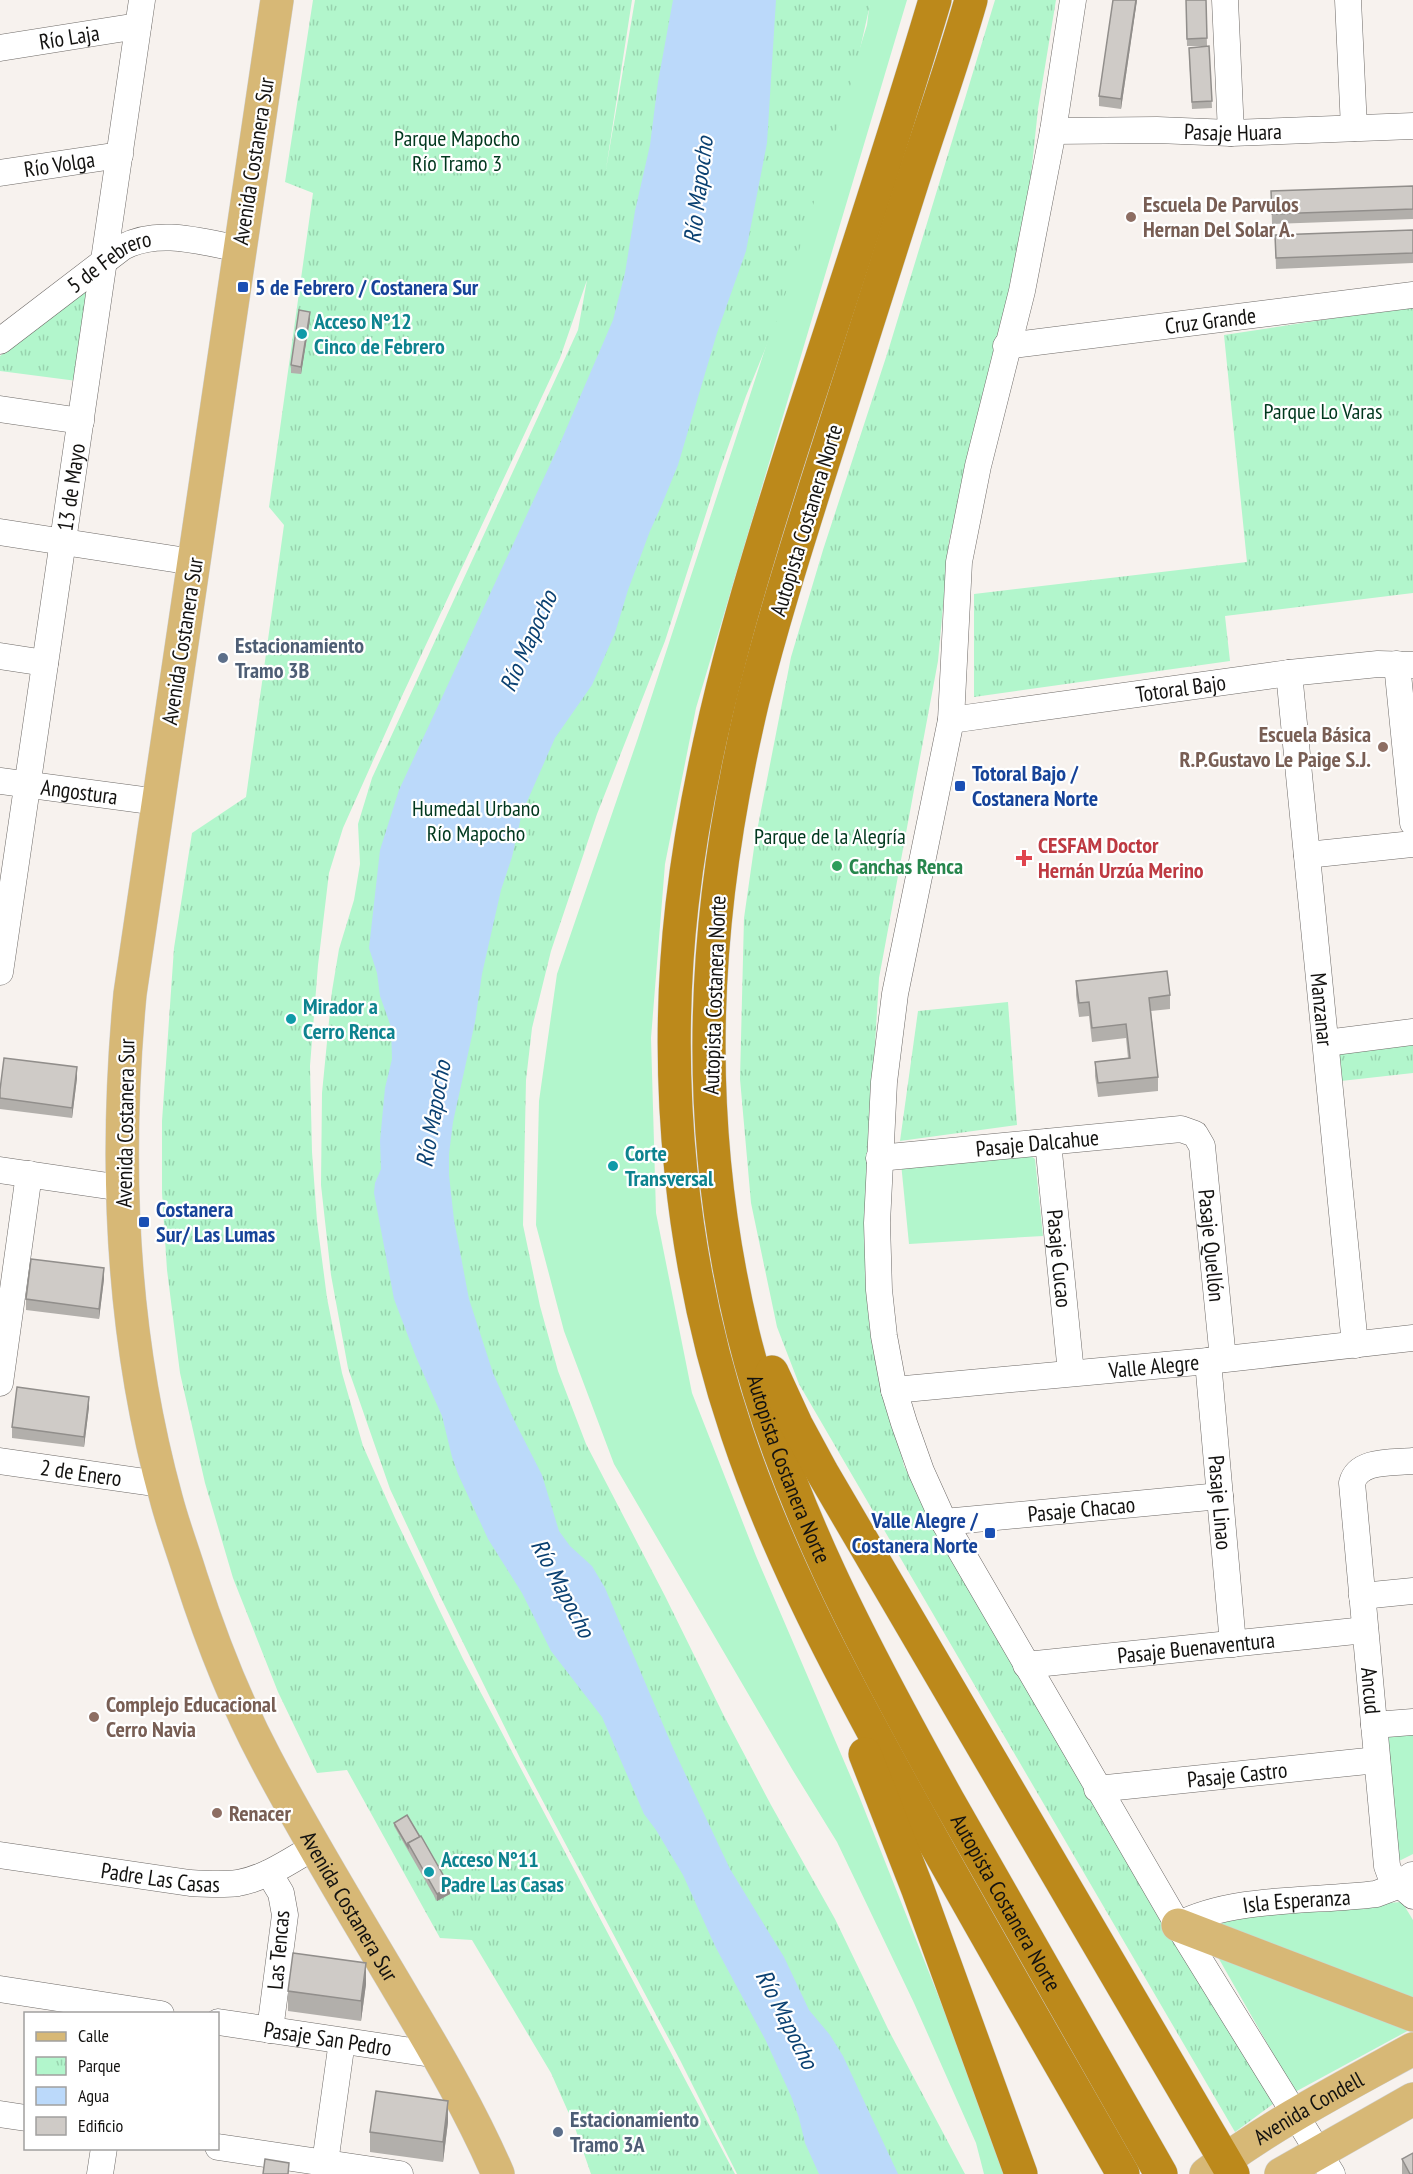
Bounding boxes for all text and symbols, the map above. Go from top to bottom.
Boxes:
street label: Río Laja [37,18,101,56]
street label: Avenida Costanera Sur [226,75,280,247]
street label: Pasaje Huara [1183,117,1282,147]
park label: Parque Mapocho Río Tramo 3 [394,124,520,177]
water label: Río Mapocho [676,133,720,245]
street label: Río Volga [22,145,97,183]
place label: Escuela De Parvulos Hernan Del Solar A. [1143,190,1299,243]
marker: Escuela De Parvulos Hernan Del Solar A. [1124,210,1138,224]
street label: 5 de Febrero [61,224,153,299]
place label: 5 de Febrero / Costanera Sur [255,273,479,301]
marker: 5 de Febrero / Costanera Sur [236,280,250,294]
street label: Cruz Grande [1163,301,1258,340]
place label: Acceso N°12 Cinco de Febrero [313,307,445,360]
marker: Acceso N°12 Cinco de Febrero [295,327,309,341]
park label: Parque Lo Varas [1263,397,1383,425]
street label: Autopista Costanera Norte [764,421,848,619]
street label: 13 de Mayo [51,441,91,533]
street label: Avenida Costanera Sur [155,555,209,727]
water label: Río Mapocho [492,584,565,696]
place label: Estacionamiento Tramo 3B [235,631,364,684]
marker: Estacionamiento Tramo 3B [216,651,230,665]
street label: Totoral Bajo [1134,668,1228,708]
place label: Escuela Básica R.P.Gustavo Le Paige S.J. [1180,720,1371,773]
marker: Escuela Básica R.P.Gustavo Le Paige S.J. [1376,740,1390,754]
place label: Totoral Bajo / Costanera Norte [972,759,1098,812]
street label: Angostura [39,773,119,810]
marker: Totoral Bajo / Costanera Norte [953,779,967,793]
park label: Humedal Urbano Río Mapocho [412,794,540,847]
park label: Parque de la Alegría [754,822,906,850]
place label: CESFAM Doctor Hernán Urzúa Merino [1038,831,1204,884]
marker: CESFAM Doctor Hernán Urzúa Merino [1015,849,1033,867]
place label: Canchas Renca [849,852,963,880]
marker: Canchas Renca [830,859,844,873]
street label: Autopista Costanera Norte [697,895,731,1095]
street label: Manzanar [1305,971,1340,1047]
place label: Mirador a Cerro Renca [303,992,395,1045]
marker: Mirador a Cerro Renca [284,1012,298,1026]
street label: Avenida Costanera Sur [110,1038,140,1208]
water label: Río Mapocho [408,1057,458,1170]
street label: Pasaje Dalcahue [975,1123,1100,1163]
place label: Corte Transversal [625,1139,714,1192]
marker: Corte Transversal [606,1159,620,1173]
street label: Pasaje Quellón [1192,1188,1231,1303]
place label: Costanera Sur/ Las Lumas [156,1195,276,1248]
street label: Pasaje Cucao [1041,1208,1078,1309]
marker: Costanera Sur/ Las Lumas [137,1215,151,1229]
street label: Valle Alegre [1106,1348,1200,1384]
street label: Autopista Costanera Norte [741,1371,837,1567]
street label: 2 de Enero [39,1453,124,1492]
street label: Pasaje Linao [1202,1454,1239,1551]
street label: Pasaje Chacao [1026,1490,1136,1528]
place label: Valle Alegre / Costanera Norte [852,1506,979,1559]
marker: Valle Alegre / Costanera Norte [983,1526,997,1540]
water label: Río Mapocho [524,1533,603,1644]
street label: Pasaje Buenaventura [1116,1625,1276,1669]
street label: Ancud [1355,1666,1387,1715]
place label: Complejo Educacional Cerro Navia [106,1690,277,1743]
marker: Complejo Educacional Cerro Navia [87,1710,101,1724]
street label: Pasaje Castro [1186,1755,1289,1794]
place label: Renacer [229,1799,291,1827]
marker: Renacer [210,1806,224,1820]
street label: Autopista Costanera Norte [945,1809,1067,1996]
street label: Avenida Costanera Sur [294,1826,405,1986]
place label: Acceso N°11 Padre Las Casas [440,1845,564,1898]
street label: Padre Las Casas [99,1856,220,1898]
marker: Acceso N°11 Padre Las Casas [422,1865,436,1879]
street label: Isla Esperanza [1241,1883,1352,1919]
street label: Las Tencas [261,1909,295,1991]
water label: Río Mapocho [749,1964,826,2075]
legend [24,2012,219,2150]
street label: Pasaje San Pedro [262,2015,394,2062]
text: Calle [78,2024,109,2047]
text: Parque [78,2054,121,2077]
street label: Avenida Condell [1248,2065,1369,2151]
text: Agua [78,2084,109,2107]
place label: Estacionamiento Tramo 3A [570,2105,699,2158]
text: Edificio [78,2114,124,2137]
marker: Estacionamiento Tramo 3A [551,2125,565,2139]

